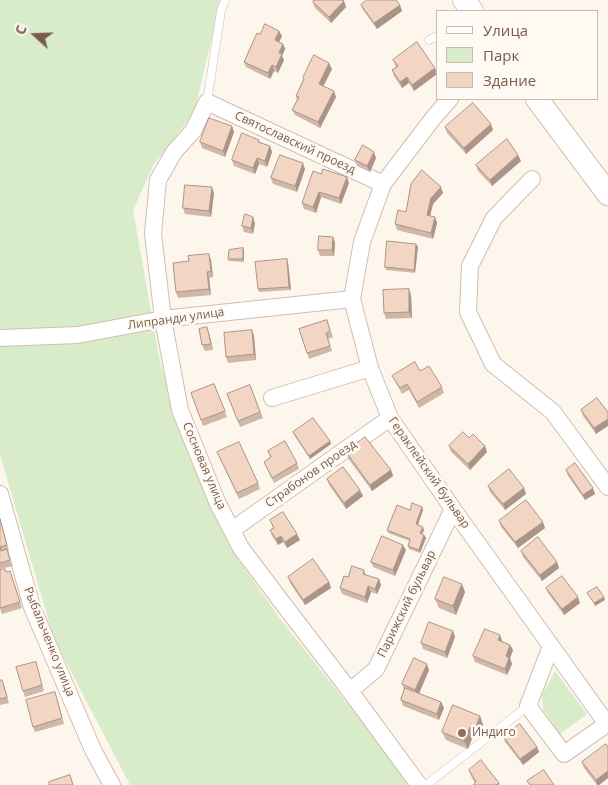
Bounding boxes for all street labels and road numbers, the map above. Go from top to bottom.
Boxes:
street label: Святославский проезд [232,109,358,177]
street label: Липранди улица [127,305,225,333]
street label: Гераклейский бульвар [385,415,473,531]
street label: Сосновая улица [179,420,229,512]
street label: Страбонов проезд [263,437,359,511]
street label: Парижский бульвар [375,548,439,660]
street label: Рыбальченко улица [20,585,78,699]

